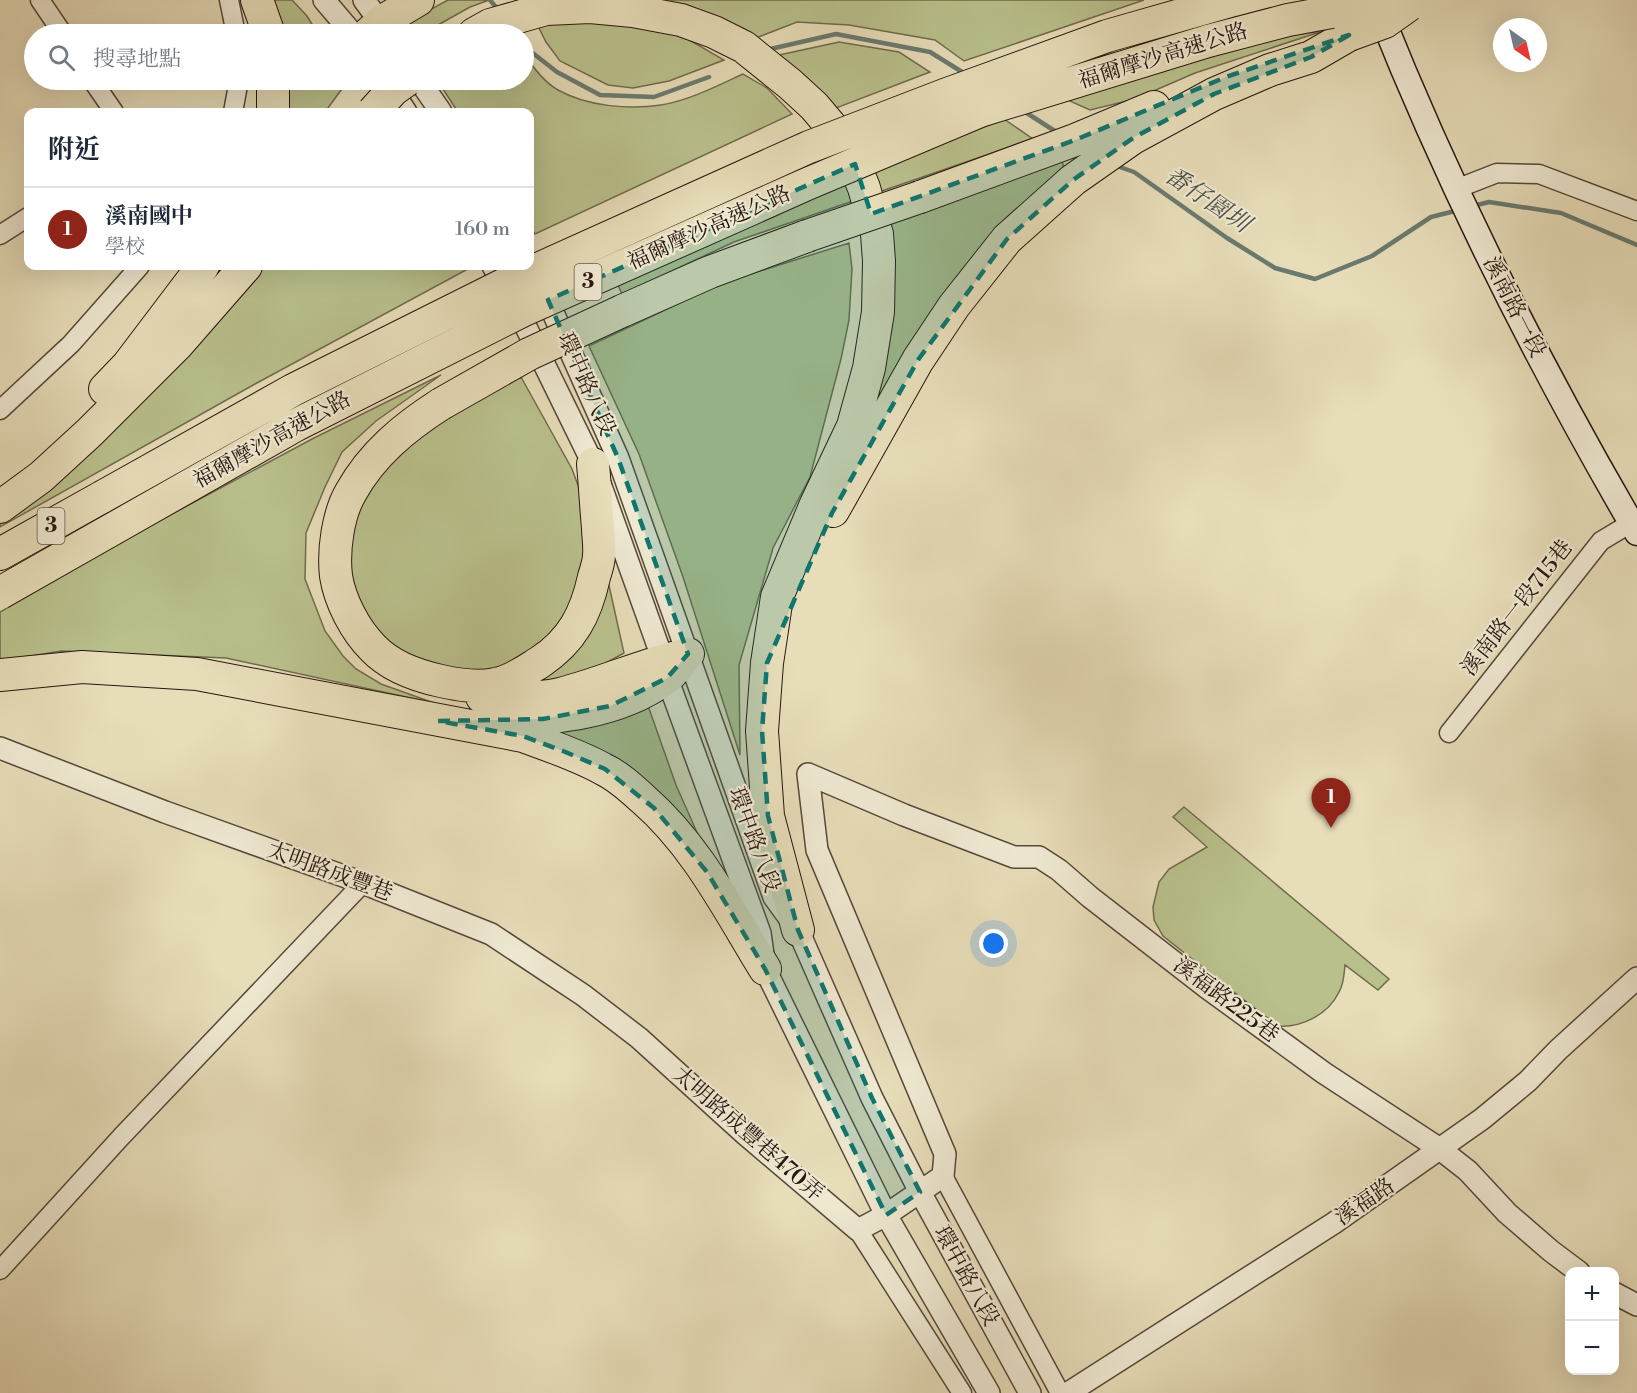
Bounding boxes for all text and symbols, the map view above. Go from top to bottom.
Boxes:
street label: 福爾摩沙高速公路 [1075,17,1251,95]
north arrow [1493,18,1547,72]
search box [24,24,534,90]
icon: search [45,41,78,74]
text: 搜尋地點 [93,46,181,73]
text: 附近 [48,134,100,166]
water label: 番仔園圳 [1159,161,1258,242]
street label: 福爾摩沙高速公路 [623,180,795,276]
text: 溪南國中 [105,203,193,230]
text: 1 [63,217,72,242]
text: 160 m [455,217,510,242]
text: 學校 [105,235,145,260]
street label: 溪南路一段 [1477,252,1551,362]
road number: 3 [574,264,602,300]
street label: 環中路八段 [551,328,621,440]
street label: 福爾摩沙高速公路 [188,386,356,494]
road number: 3 [38,508,64,544]
street label: 溪南路一段715巷 [1455,534,1579,682]
pin: 1 [1312,778,1350,828]
street label: 環中路八段 [723,784,785,896]
street label: 太明路成豐巷 [263,837,397,907]
your location [979,929,1008,958]
street label: 溪福路225巷 [1168,952,1284,1048]
street label: 太明路成豐巷470弄 [667,1061,829,1207]
street label: 溪福路 [1330,1172,1400,1232]
street label: 環中路八段 [928,1221,1004,1331]
map controls [1565,1267,1619,1375]
button: + [1565,1267,1619,1321]
button: − [1565,1321,1619,1375]

